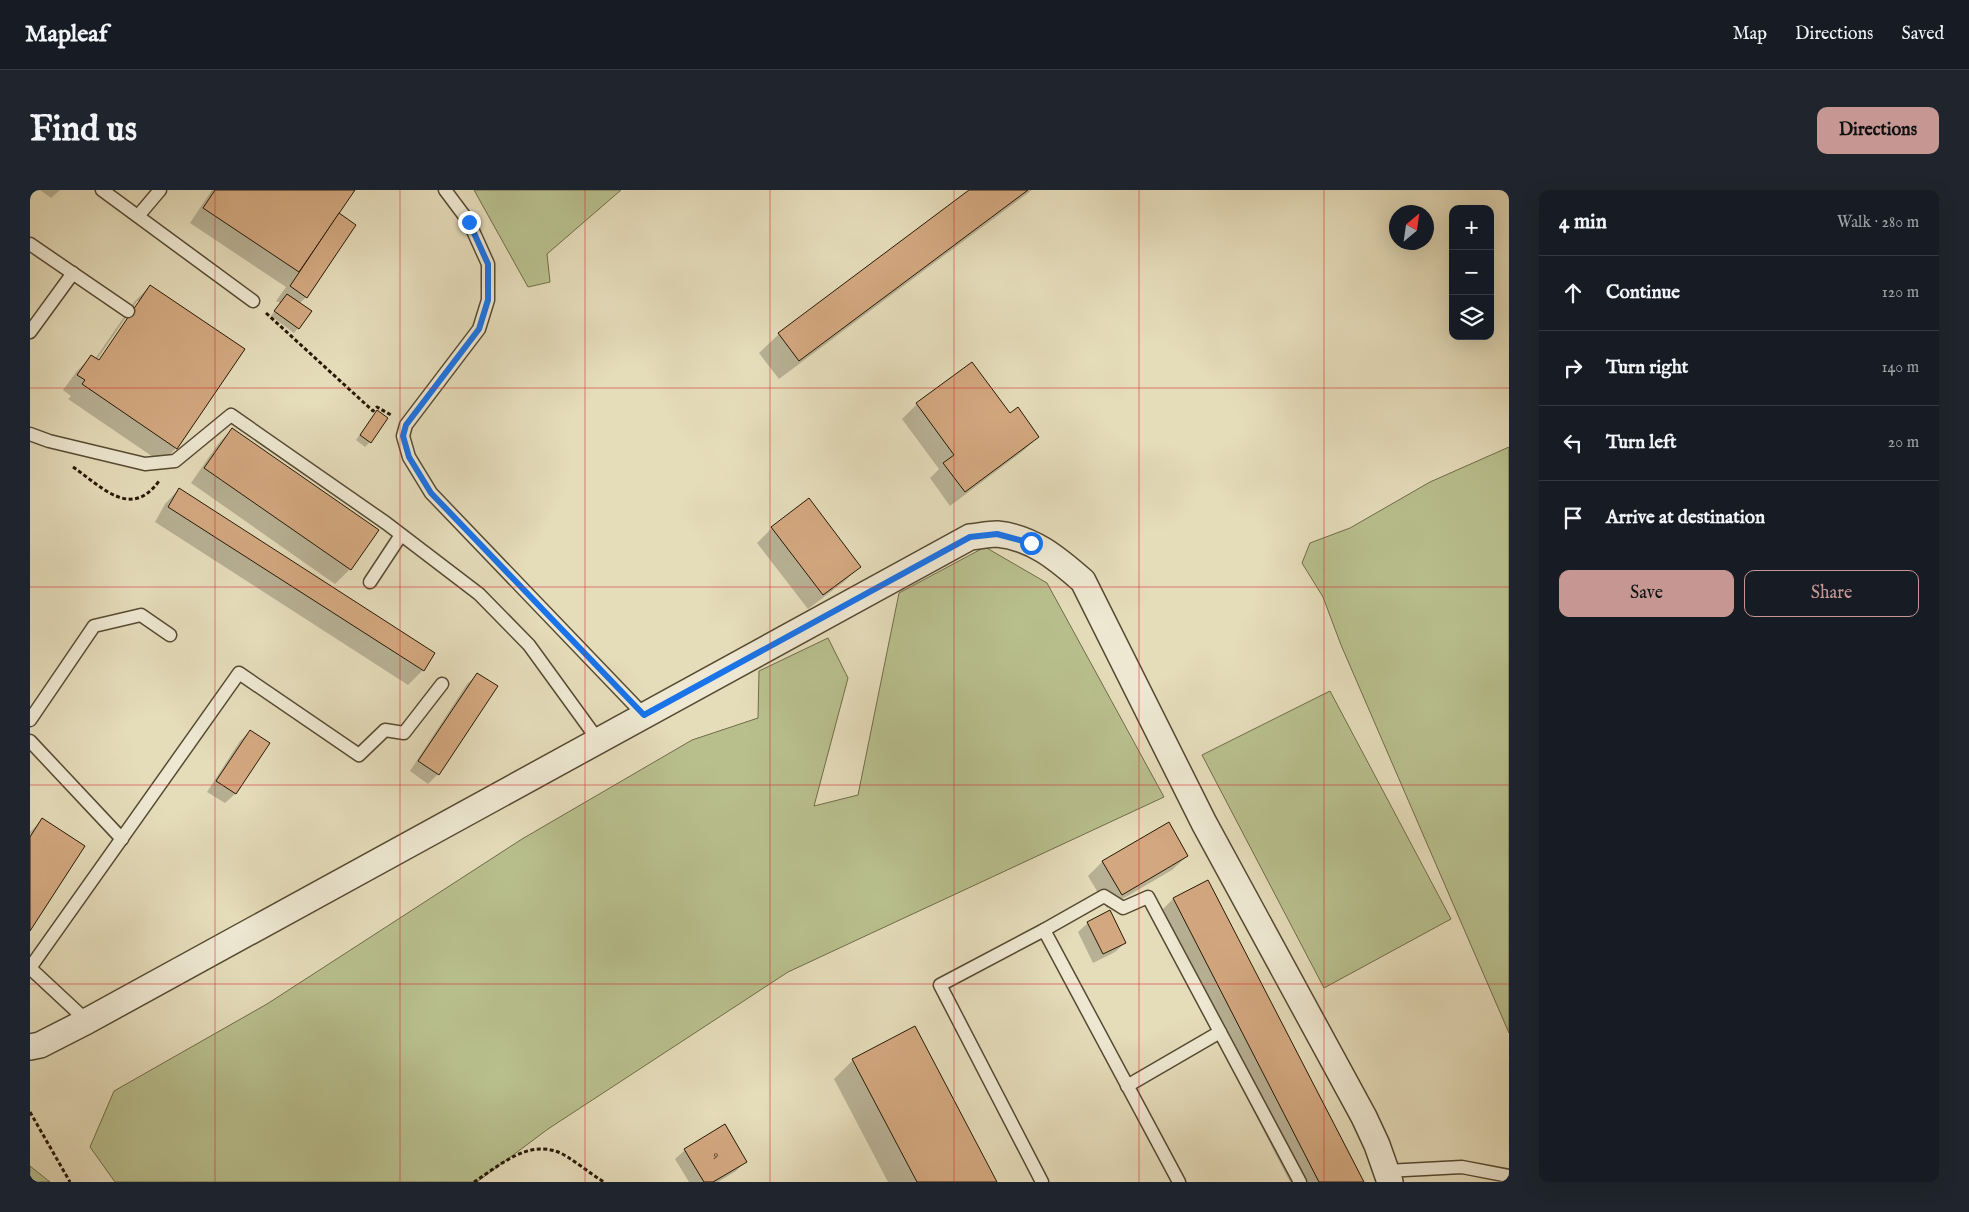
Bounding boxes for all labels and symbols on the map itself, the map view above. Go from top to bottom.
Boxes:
north arrow [1389,205,1434,250]
route end [458,211,481,234]
route start [1020,532,1043,555]
house number: 9 [713,1148,719,1162]

